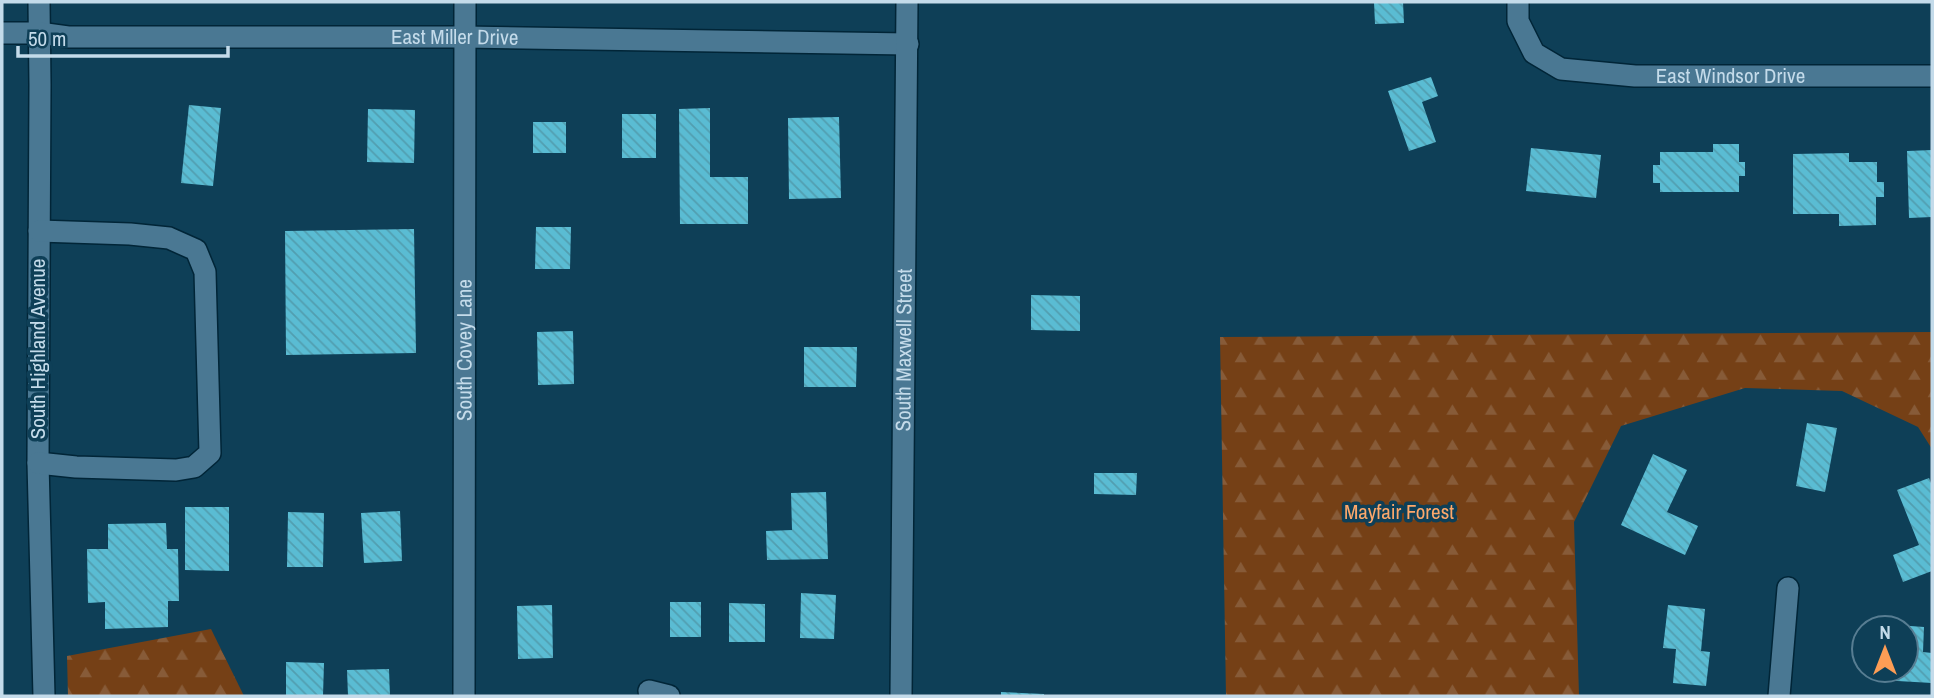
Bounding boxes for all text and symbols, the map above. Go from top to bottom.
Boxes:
scale bar [18,14,228,58]
street label: East Miller Drive [391,22,519,52]
text: 50 m [28,24,66,53]
street label: East Windsor Drive [1656,61,1805,90]
street label: South Highland Avenue [23,259,52,439]
street label: South Maxwell Street [888,268,919,432]
street label: South Covey Lane [449,279,479,421]
park label: Mayfair Forest [1344,497,1454,526]
north arrow [1850,614,1920,684]
text: N [1879,619,1891,645]

